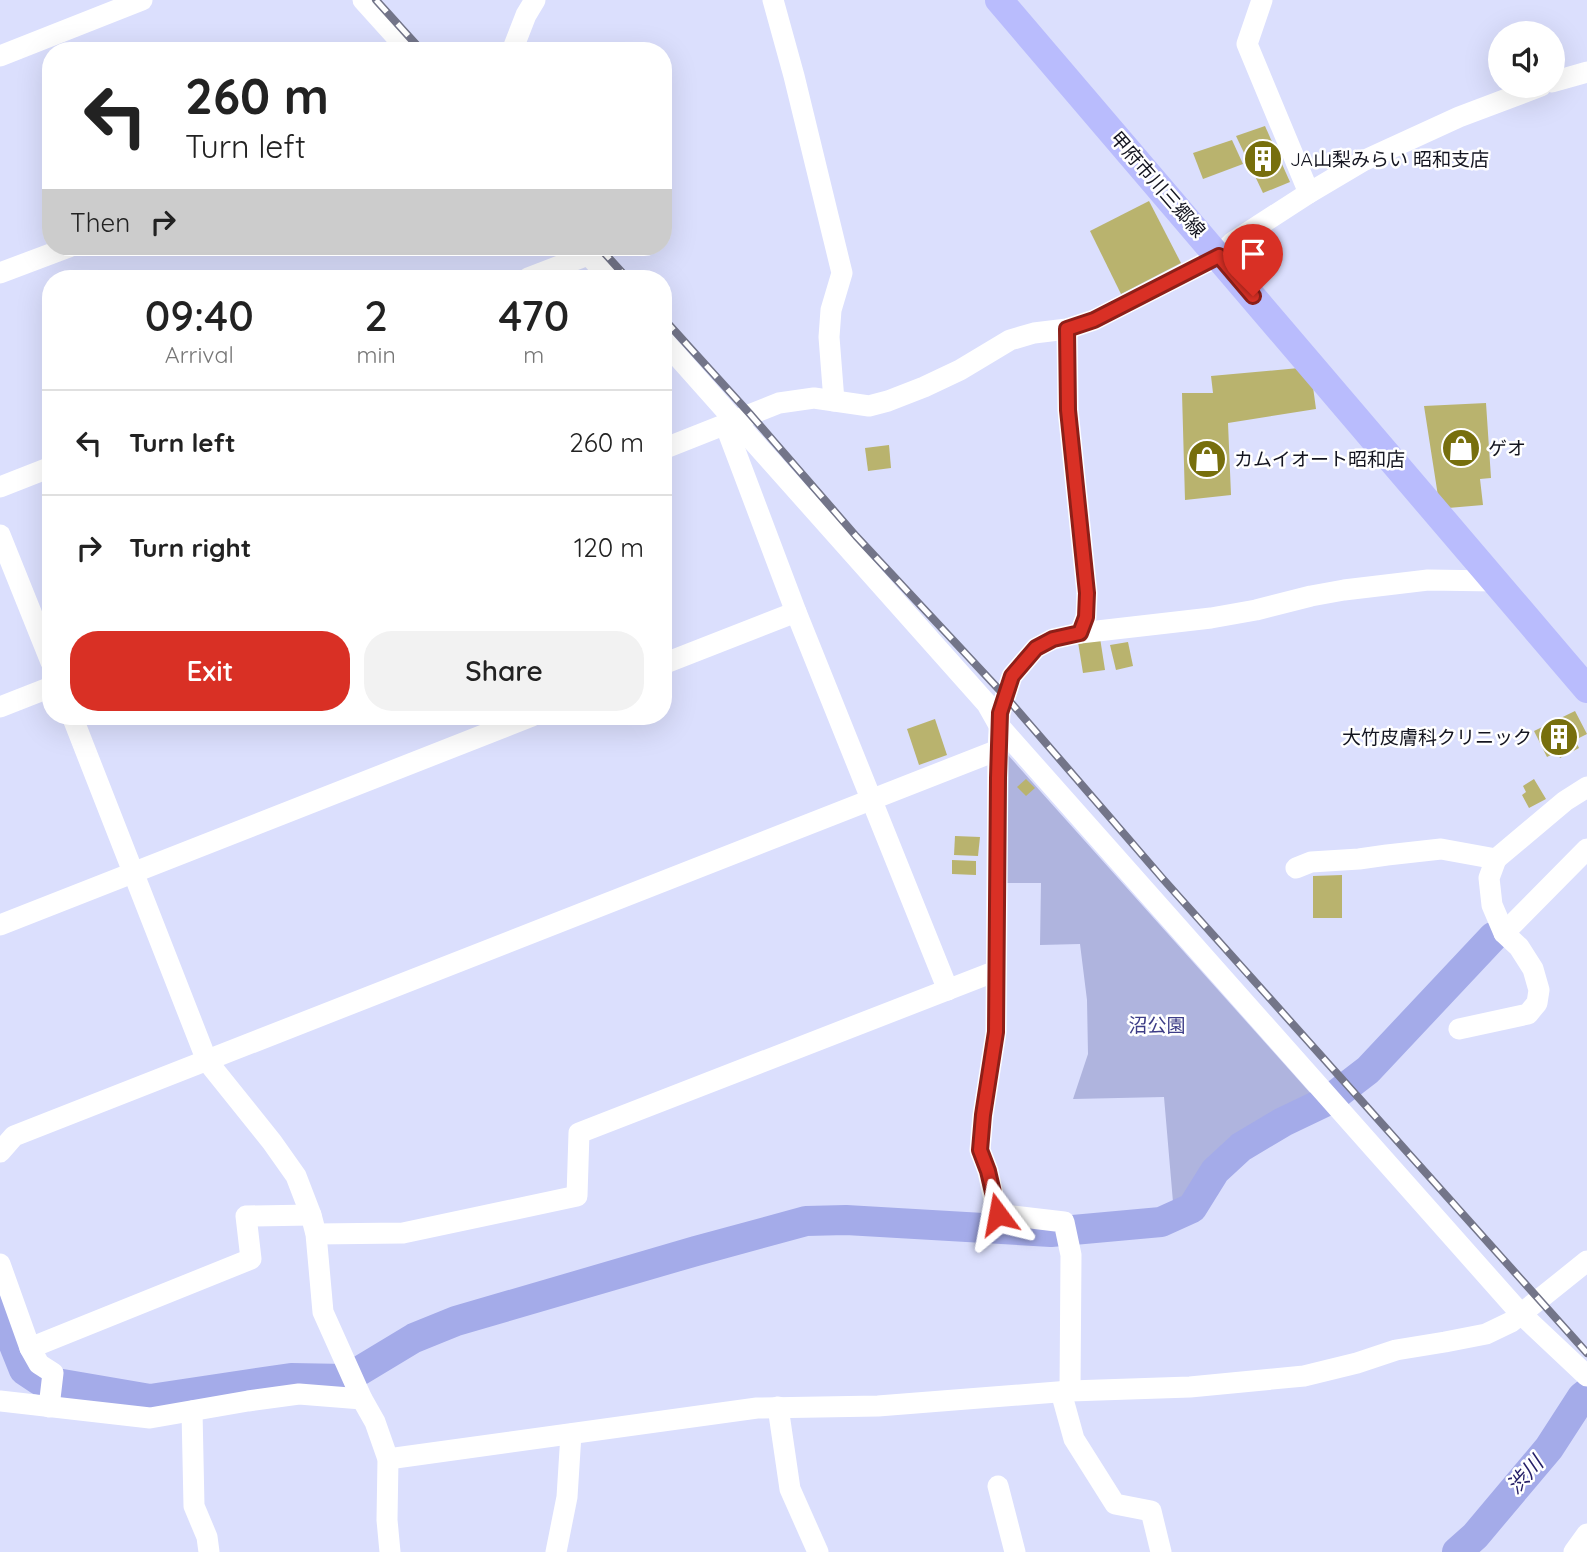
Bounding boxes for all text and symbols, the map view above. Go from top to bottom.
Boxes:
map controls [1488,21,1565,98]
button: sound [1488,21,1565,98]
text: 260 m [185,65,329,126]
icon: left [70,70,161,161]
text: Turn left [185,126,306,166]
street label: 甲府市川三郷線 [1105,126,1211,242]
building icon: JA山梨みらい 昭和支店 [1242,138,1284,180]
place label: JA山梨みらい 昭和支店 [1290,147,1489,171]
icon: right [144,203,182,241]
text: Then [70,206,130,239]
pin [1223,224,1283,296]
icon: arrive [1234,235,1272,273]
text: 09:40 [145,289,254,342]
text: 2 [364,289,388,342]
text: 470 [499,289,569,342]
text: Arrival [165,340,234,369]
text: min [357,340,396,369]
text: m [523,340,544,369]
icon: left [70,424,108,462]
text: Turn left [129,426,236,459]
text: 260 m [569,426,644,459]
shop icon: ゲオ [1440,427,1482,469]
place label: ゲオ [1488,436,1526,460]
shop icon: カムイオート昭和店 [1186,438,1228,480]
place label: カムイオート昭和店 [1234,447,1405,471]
icon: right [70,529,108,567]
text: Turn right [129,531,251,564]
text: 120 m [574,531,644,564]
button: Exit [70,631,350,711]
button: Share [364,631,644,711]
building icon: 大竹皮膚科クリニック [1538,716,1580,758]
place label: 大竹皮膚科クリニック [1342,725,1532,749]
park label: 沼公園 [1128,1013,1186,1037]
position arrow [961,1177,1035,1251]
water label: 渋川 [1501,1449,1549,1499]

